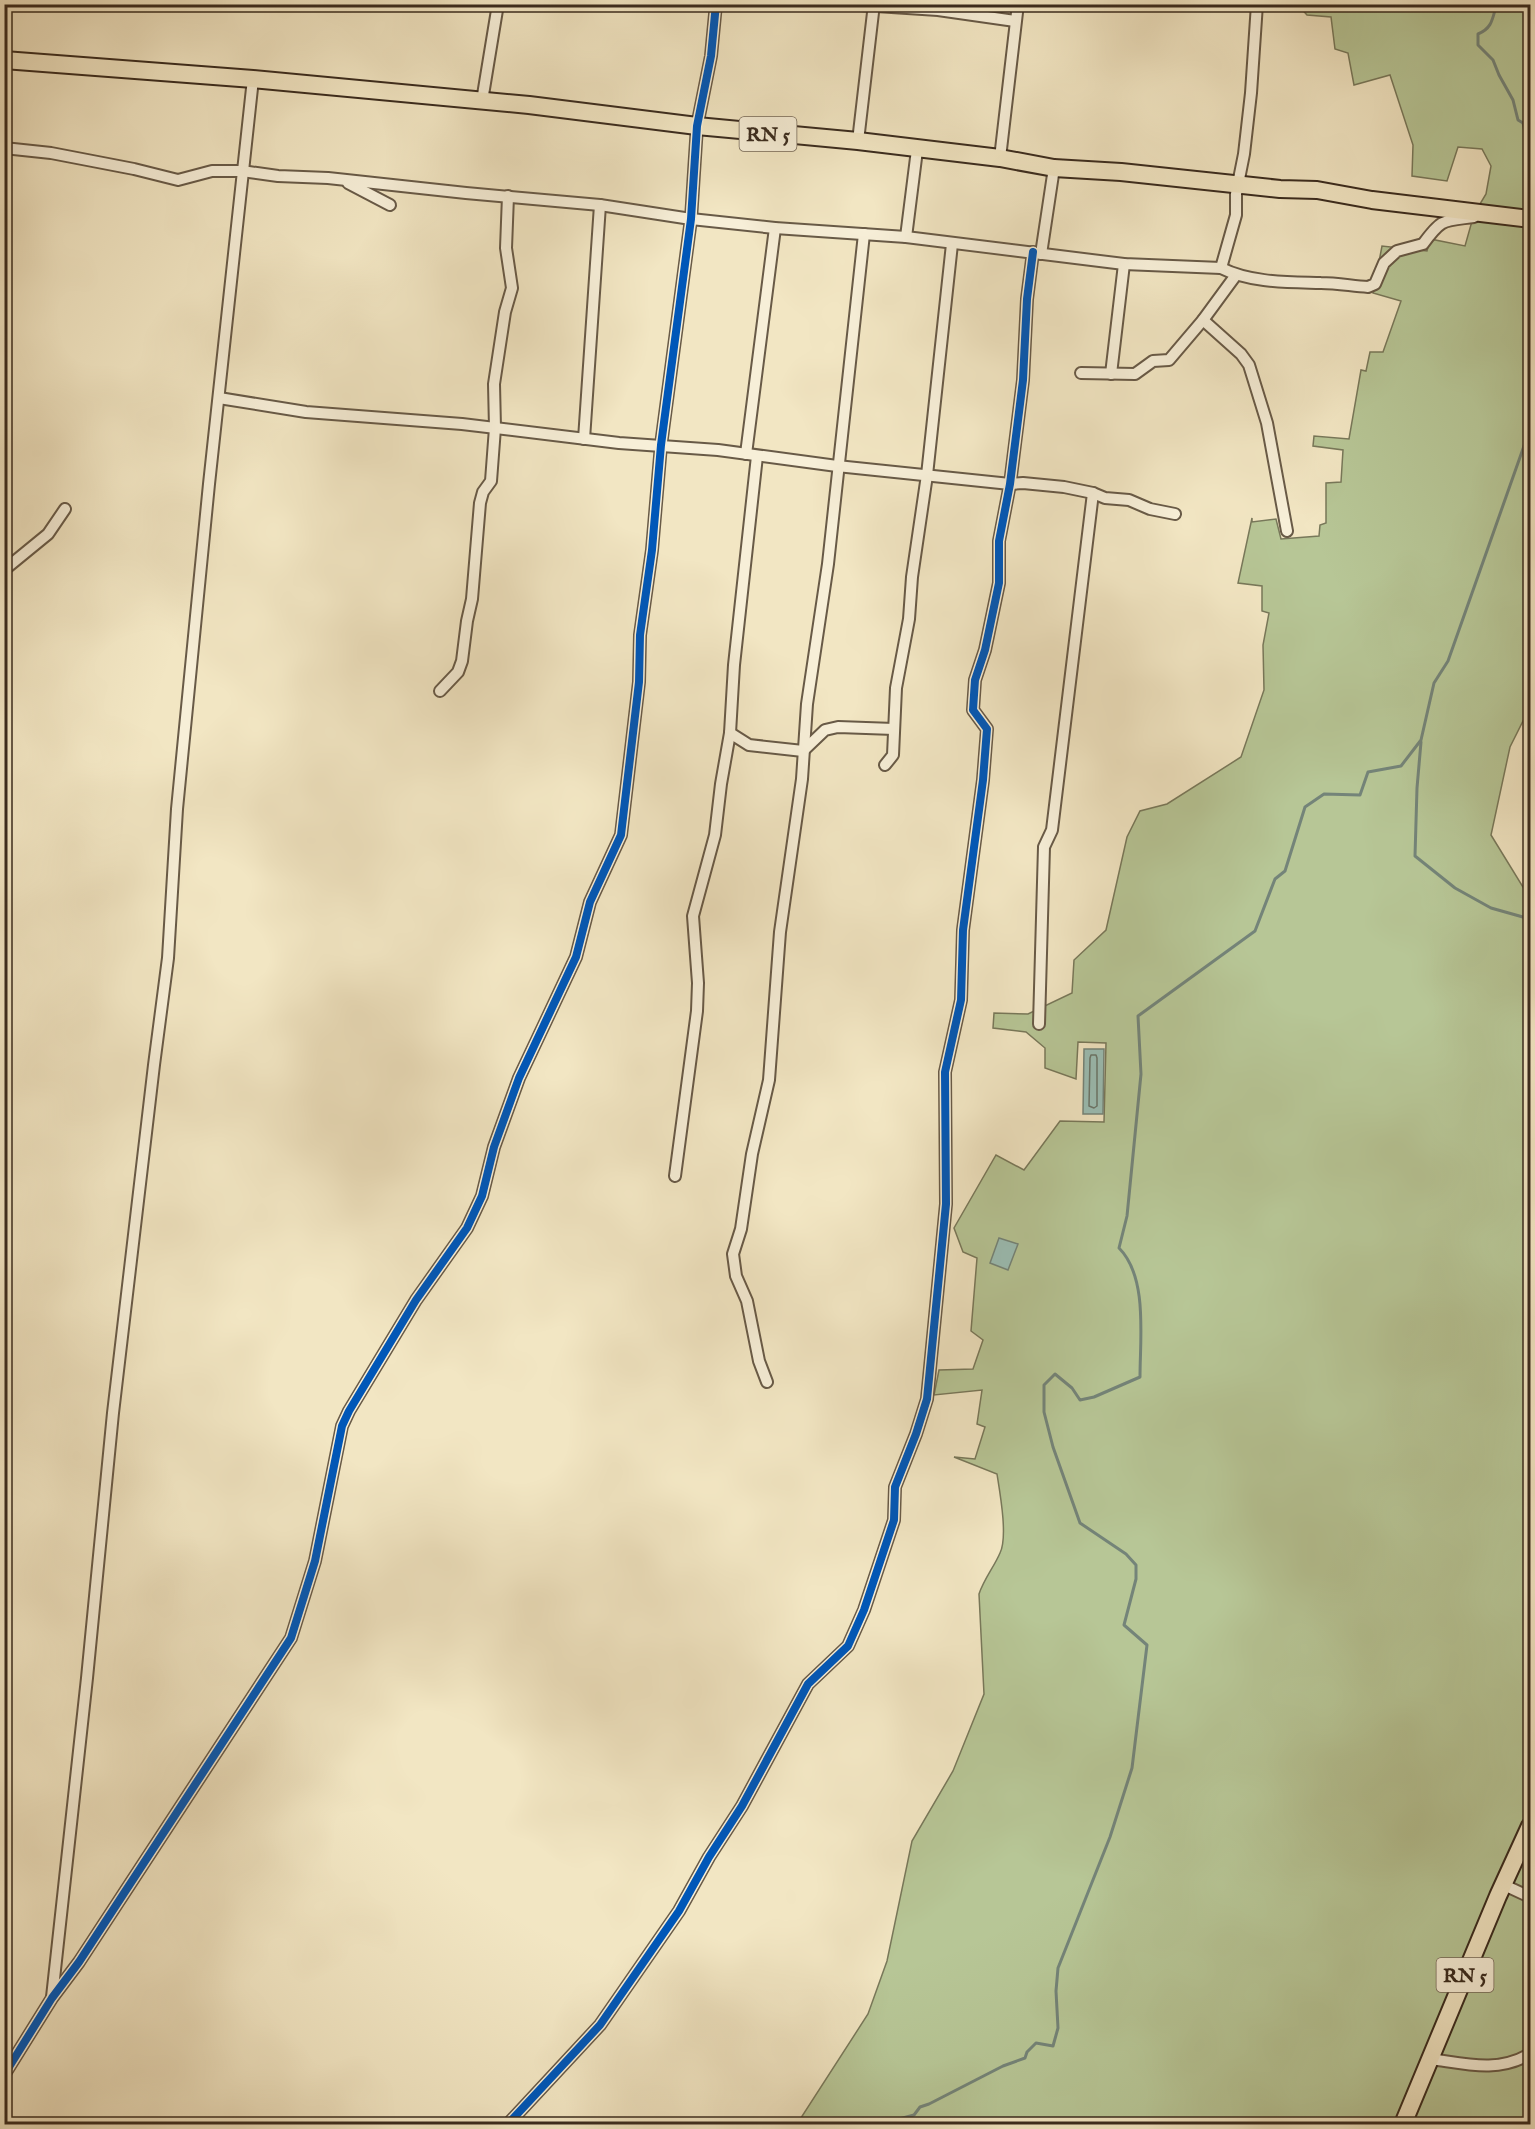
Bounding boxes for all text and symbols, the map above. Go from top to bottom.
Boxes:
road number: RN 5 [740,117,796,151]
road number: RN 5 [1436,1958,1494,1992]

